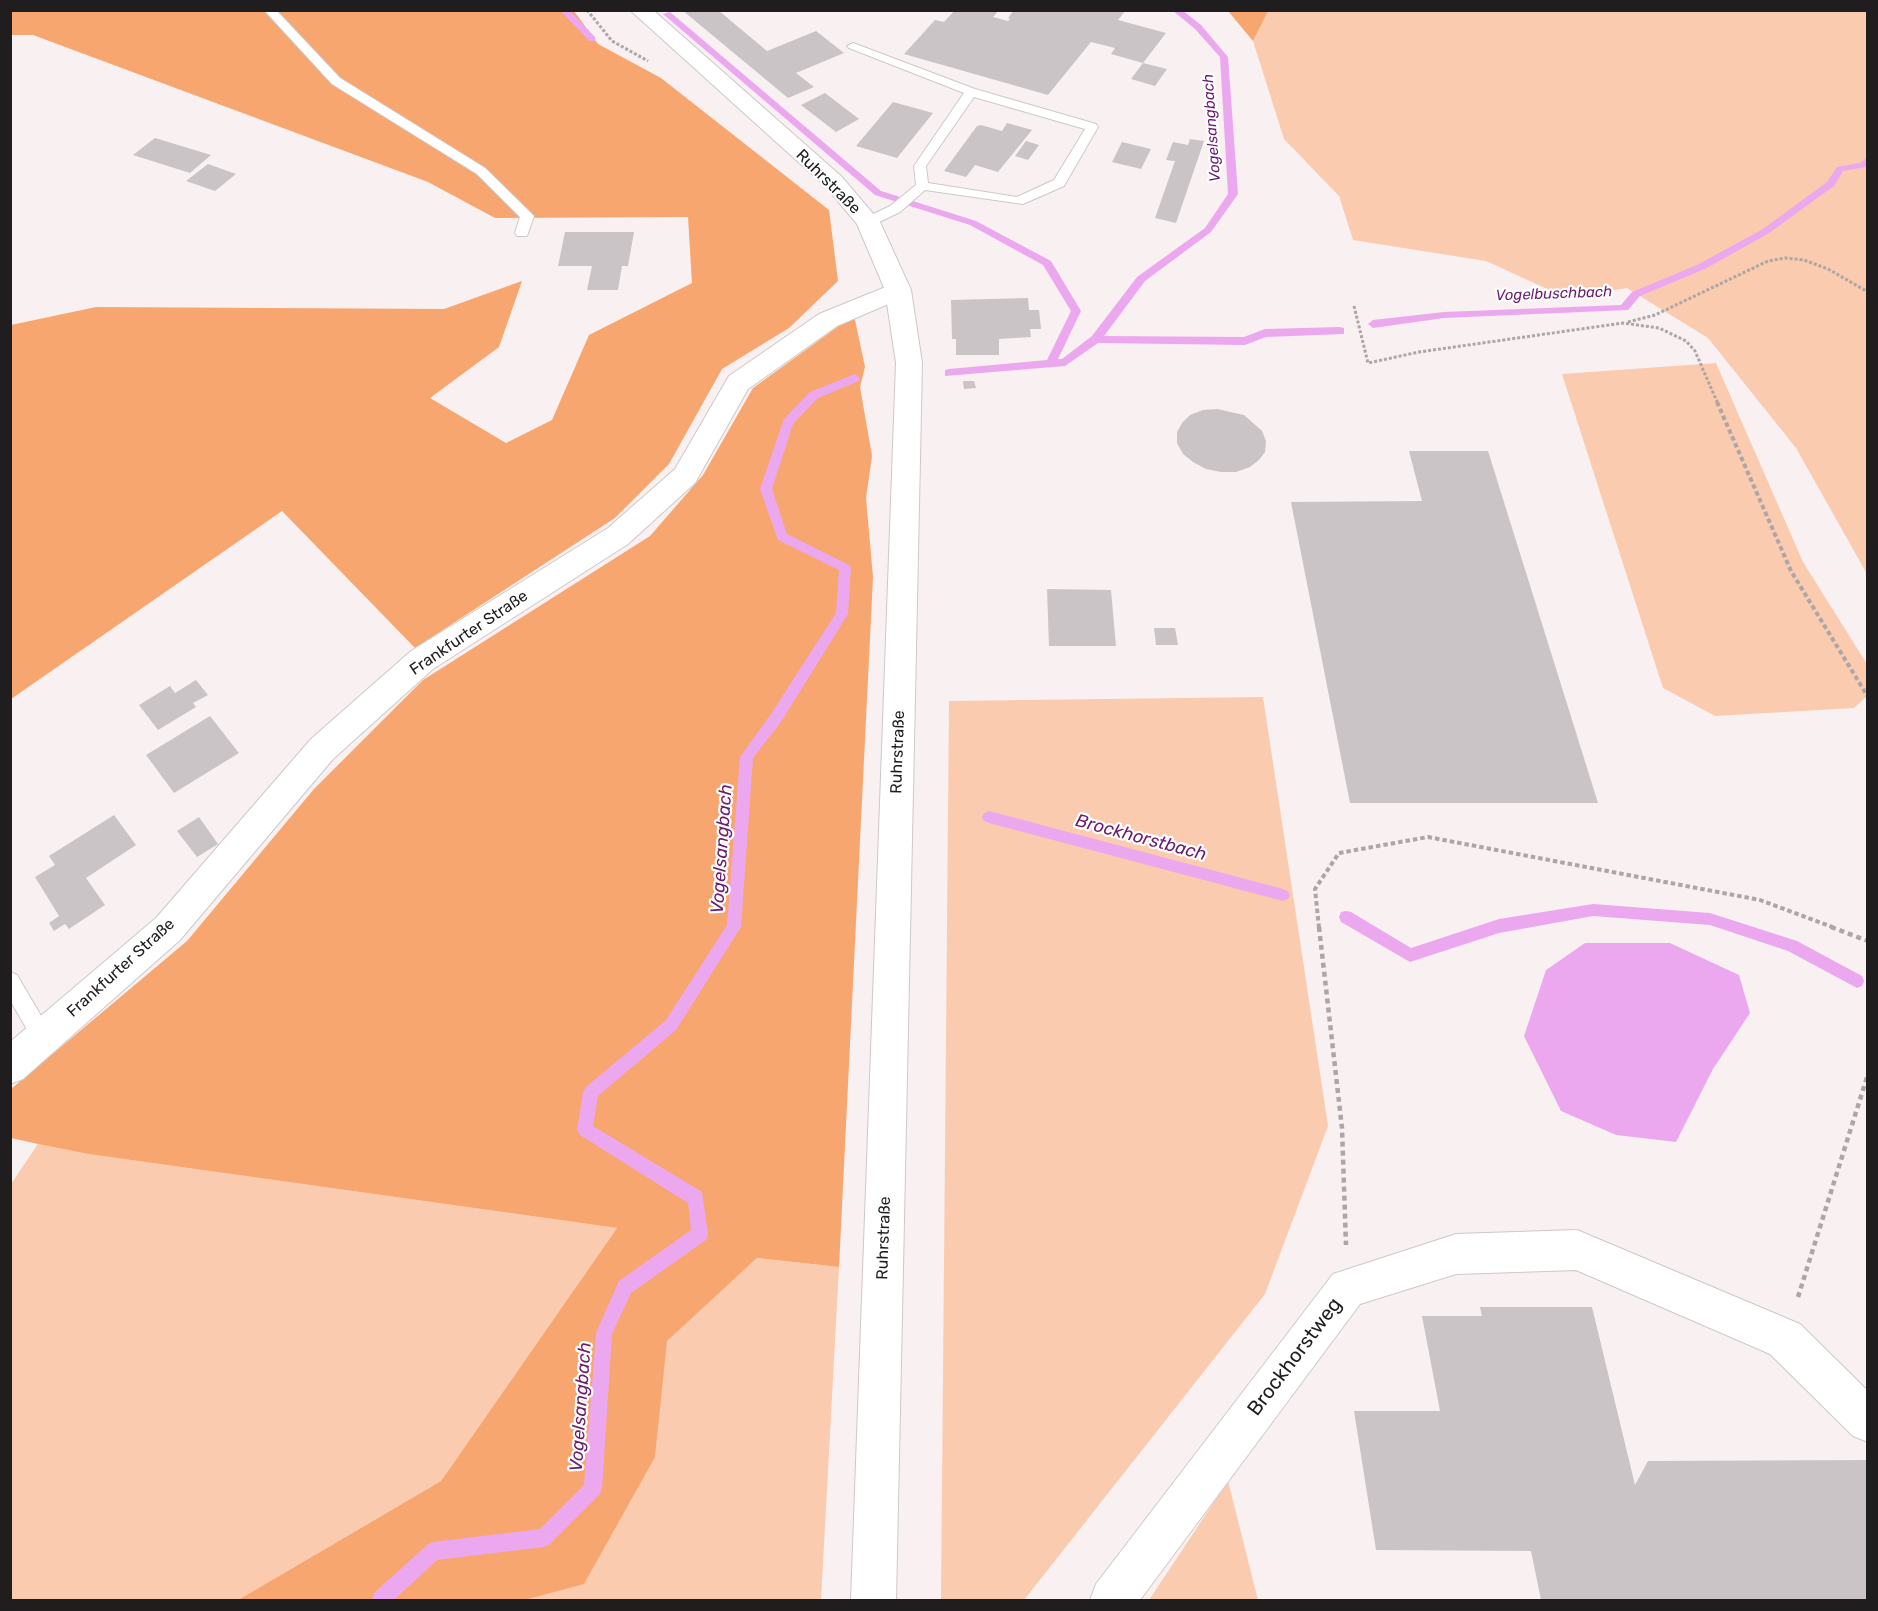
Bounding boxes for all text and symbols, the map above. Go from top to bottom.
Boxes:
water label: Vogelsangbach [1199,73,1225,183]
street label: Ruhrstraße [792,146,864,218]
water label: Vogelbuschbach [1495,283,1613,305]
street label: Frankfurter Straße [406,586,532,680]
street label: Ruhrstraße [887,710,909,794]
water label: Vogelsangbach [707,783,737,915]
water label: Brockhorstbach [1073,810,1209,866]
street label: Frankfurter Straße [63,915,179,1021]
street label: Ruhrstraße [873,1196,895,1280]
street label: Brockhorstweg [1243,1293,1347,1421]
water label: Vogelsangbach [566,1341,596,1473]

